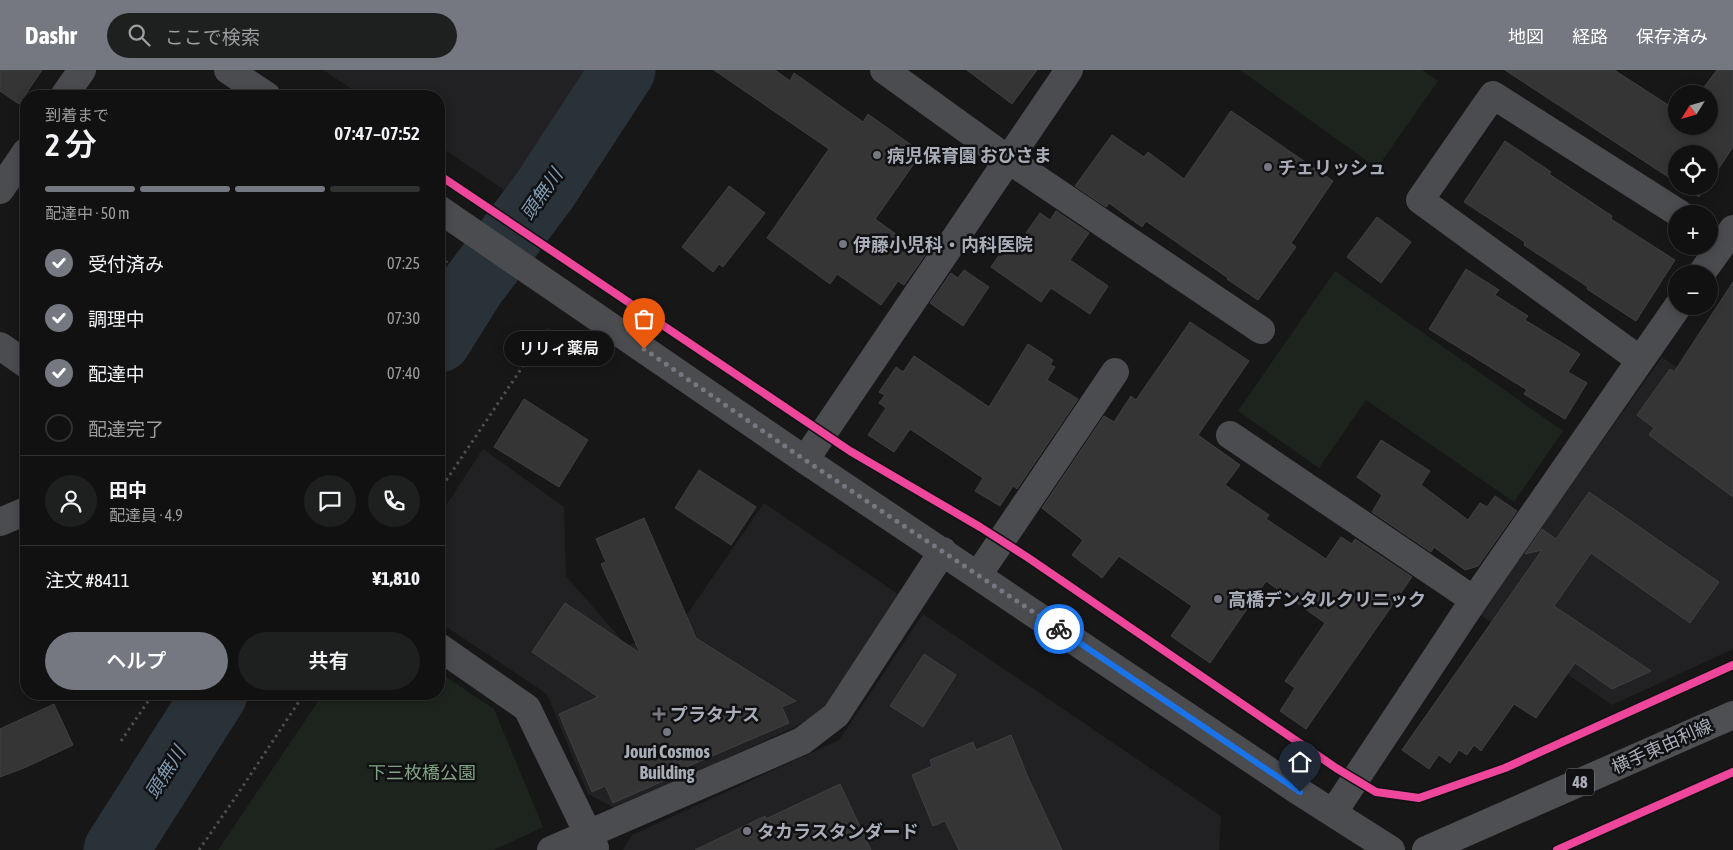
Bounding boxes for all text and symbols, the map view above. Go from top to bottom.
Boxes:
search box [107,13,457,58]
icon: search [125,21,153,49]
text: Dashr [25,22,77,49]
text: ここで検索 [165,26,260,48]
text: 地図 [1508,26,1544,47]
text: 経路 [1572,26,1608,47]
text: 保存済み [1636,26,1708,47]
north arrow [1668,85,1718,135]
map controls [1668,85,1718,315]
text: 到着まで [45,106,109,124]
text: 07:47–07:52 [334,122,420,144]
text: 2 分 [45,126,96,163]
place label: 病児保育園 おひさま [887,145,1051,166]
button: locate [1668,145,1718,195]
marker: 病児保育園 おひさま [871,149,883,161]
place label: チェリッシュ [1278,157,1386,178]
marker: チェリッシュ [1262,161,1274,173]
water label: 頭無川 [516,163,568,224]
text: 配達中 · 50 m [45,204,130,222]
button: + [1668,205,1718,255]
place label: 伊藤小児科・内科医院 [853,234,1033,255]
marker: 伊藤小児科・内科医院 [837,238,849,250]
icon: check [45,249,73,277]
text: 受付済み [88,253,164,275]
text: 07:25 [387,254,420,272]
button: − [1668,265,1718,315]
pin [623,298,665,349]
icon: check [45,304,73,332]
icon: bag [630,305,658,333]
text: 調理中 [88,308,145,330]
text: 07:30 [387,309,420,327]
callout: リリィ薬局 [504,332,614,366]
text: リリィ薬局 [519,339,599,357]
icon: check [45,359,73,387]
text: 配達中 [88,363,145,385]
text: 07:40 [387,364,420,382]
text: 配達完了 [88,418,164,440]
button: person [45,475,97,527]
button: chat [304,475,356,527]
button: phone [368,475,420,527]
text: 田中 [109,479,147,501]
text: 配達員 · 4.9 [109,506,183,524]
text: ¥1,810 [372,567,420,589]
text: 注文 #8411 [45,569,130,591]
place label: 高橋デンタルクリニック [1228,589,1426,610]
marker: 高橋デンタルクリニック [1212,593,1224,605]
courier [1034,604,1084,654]
icon: bike [1045,615,1073,643]
button: ヘルプ [45,632,228,690]
button: 共有 [238,632,420,690]
place label: プラタナス [670,704,760,725]
marker: プラタナス [652,707,666,721]
street label: 横手東由利線 [1608,714,1716,778]
marker: Jouri Cosmos Building [661,726,673,738]
water label: 頭無川 [141,740,190,802]
place label: Jouri Cosmos Building [623,741,710,783]
pin [1279,741,1321,792]
icon: home [1286,748,1314,776]
park label: 下三枚橋公園 [368,762,476,783]
road number: 48 [1566,769,1594,796]
place label: タカラスタンダード [757,821,919,842]
marker: タカラスタンダード [741,825,753,837]

